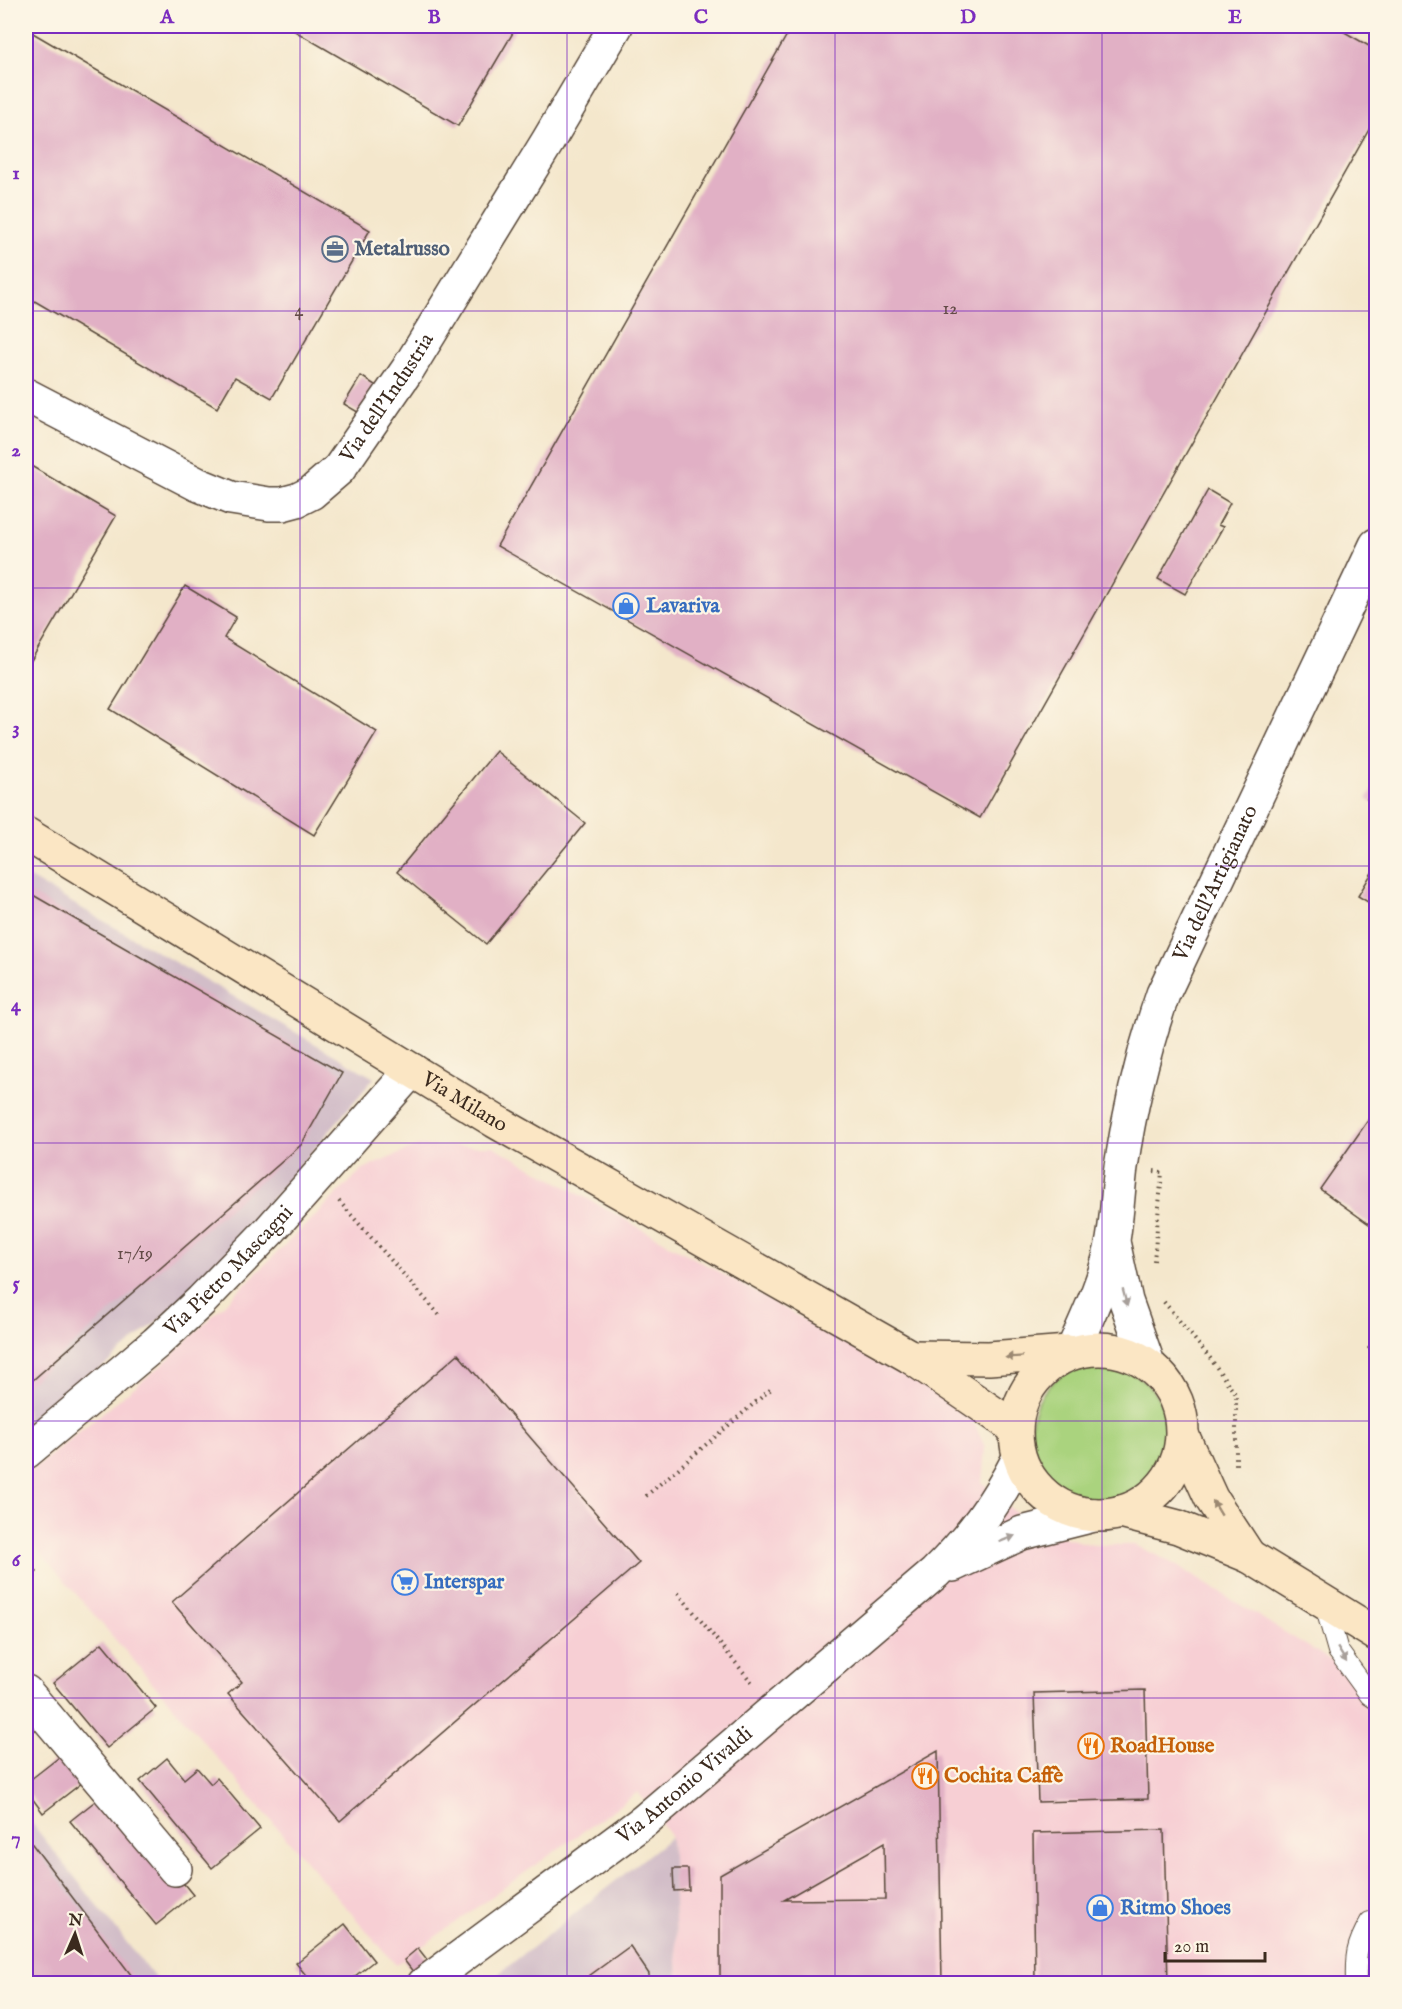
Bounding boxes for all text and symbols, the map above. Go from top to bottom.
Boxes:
text: A [159,5,175,30]
text: B [427,5,441,30]
text: C [694,5,708,30]
text: D [960,5,976,30]
text: E [1228,5,1242,30]
text: 1 [12,161,20,186]
office icon: Metalrusso [320,234,350,264]
place label: Metalrusso [354,236,451,263]
house number: 12 [942,298,958,321]
house number: 4 [295,300,304,323]
street label: Via dell'Industria [333,327,441,469]
text: 2 [11,438,21,463]
shop icon: Lavariva [611,591,641,621]
place label: Lavariva [646,593,721,620]
text: 3 [12,716,20,741]
street label: Via dell'Artigianato [1167,801,1264,967]
text: 4 [11,993,22,1018]
street label: Via Milano [416,1065,512,1139]
street label: Via Pietro Mascagni [157,1200,299,1343]
house number: 17/19 [117,1243,153,1266]
text: 5 [12,1271,20,1296]
one-way arrow [1121,1289,1131,1307]
one-way arrow [1005,1352,1024,1362]
one-way arrow [1211,1500,1222,1516]
one-way arrow [998,1534,1016,1544]
text: 6 [12,1548,22,1573]
supermarket icon: Interspar [390,1567,420,1597]
place label: Interspar [424,1569,505,1596]
one-way arrow [1337,1647,1348,1663]
street label: Via Antonio Vivaldi [611,1721,759,1851]
restaurant icon: RoadHouse [1076,1731,1106,1761]
place label: RoadHouse [1110,1733,1215,1760]
restaurant icon: Cochita Caffè [910,1761,940,1791]
place label: Cochita Caffè [944,1763,1064,1790]
text: 7 [11,1826,21,1851]
shop icon: Ritmo Shoes [1085,1893,1115,1923]
place label: Ritmo Shoes [1120,1895,1231,1922]
north arrow [45,1904,105,1964]
text: N [67,1911,83,1931]
scale bar [1165,1925,1266,1963]
text: 20 m [1174,1936,1209,1959]

